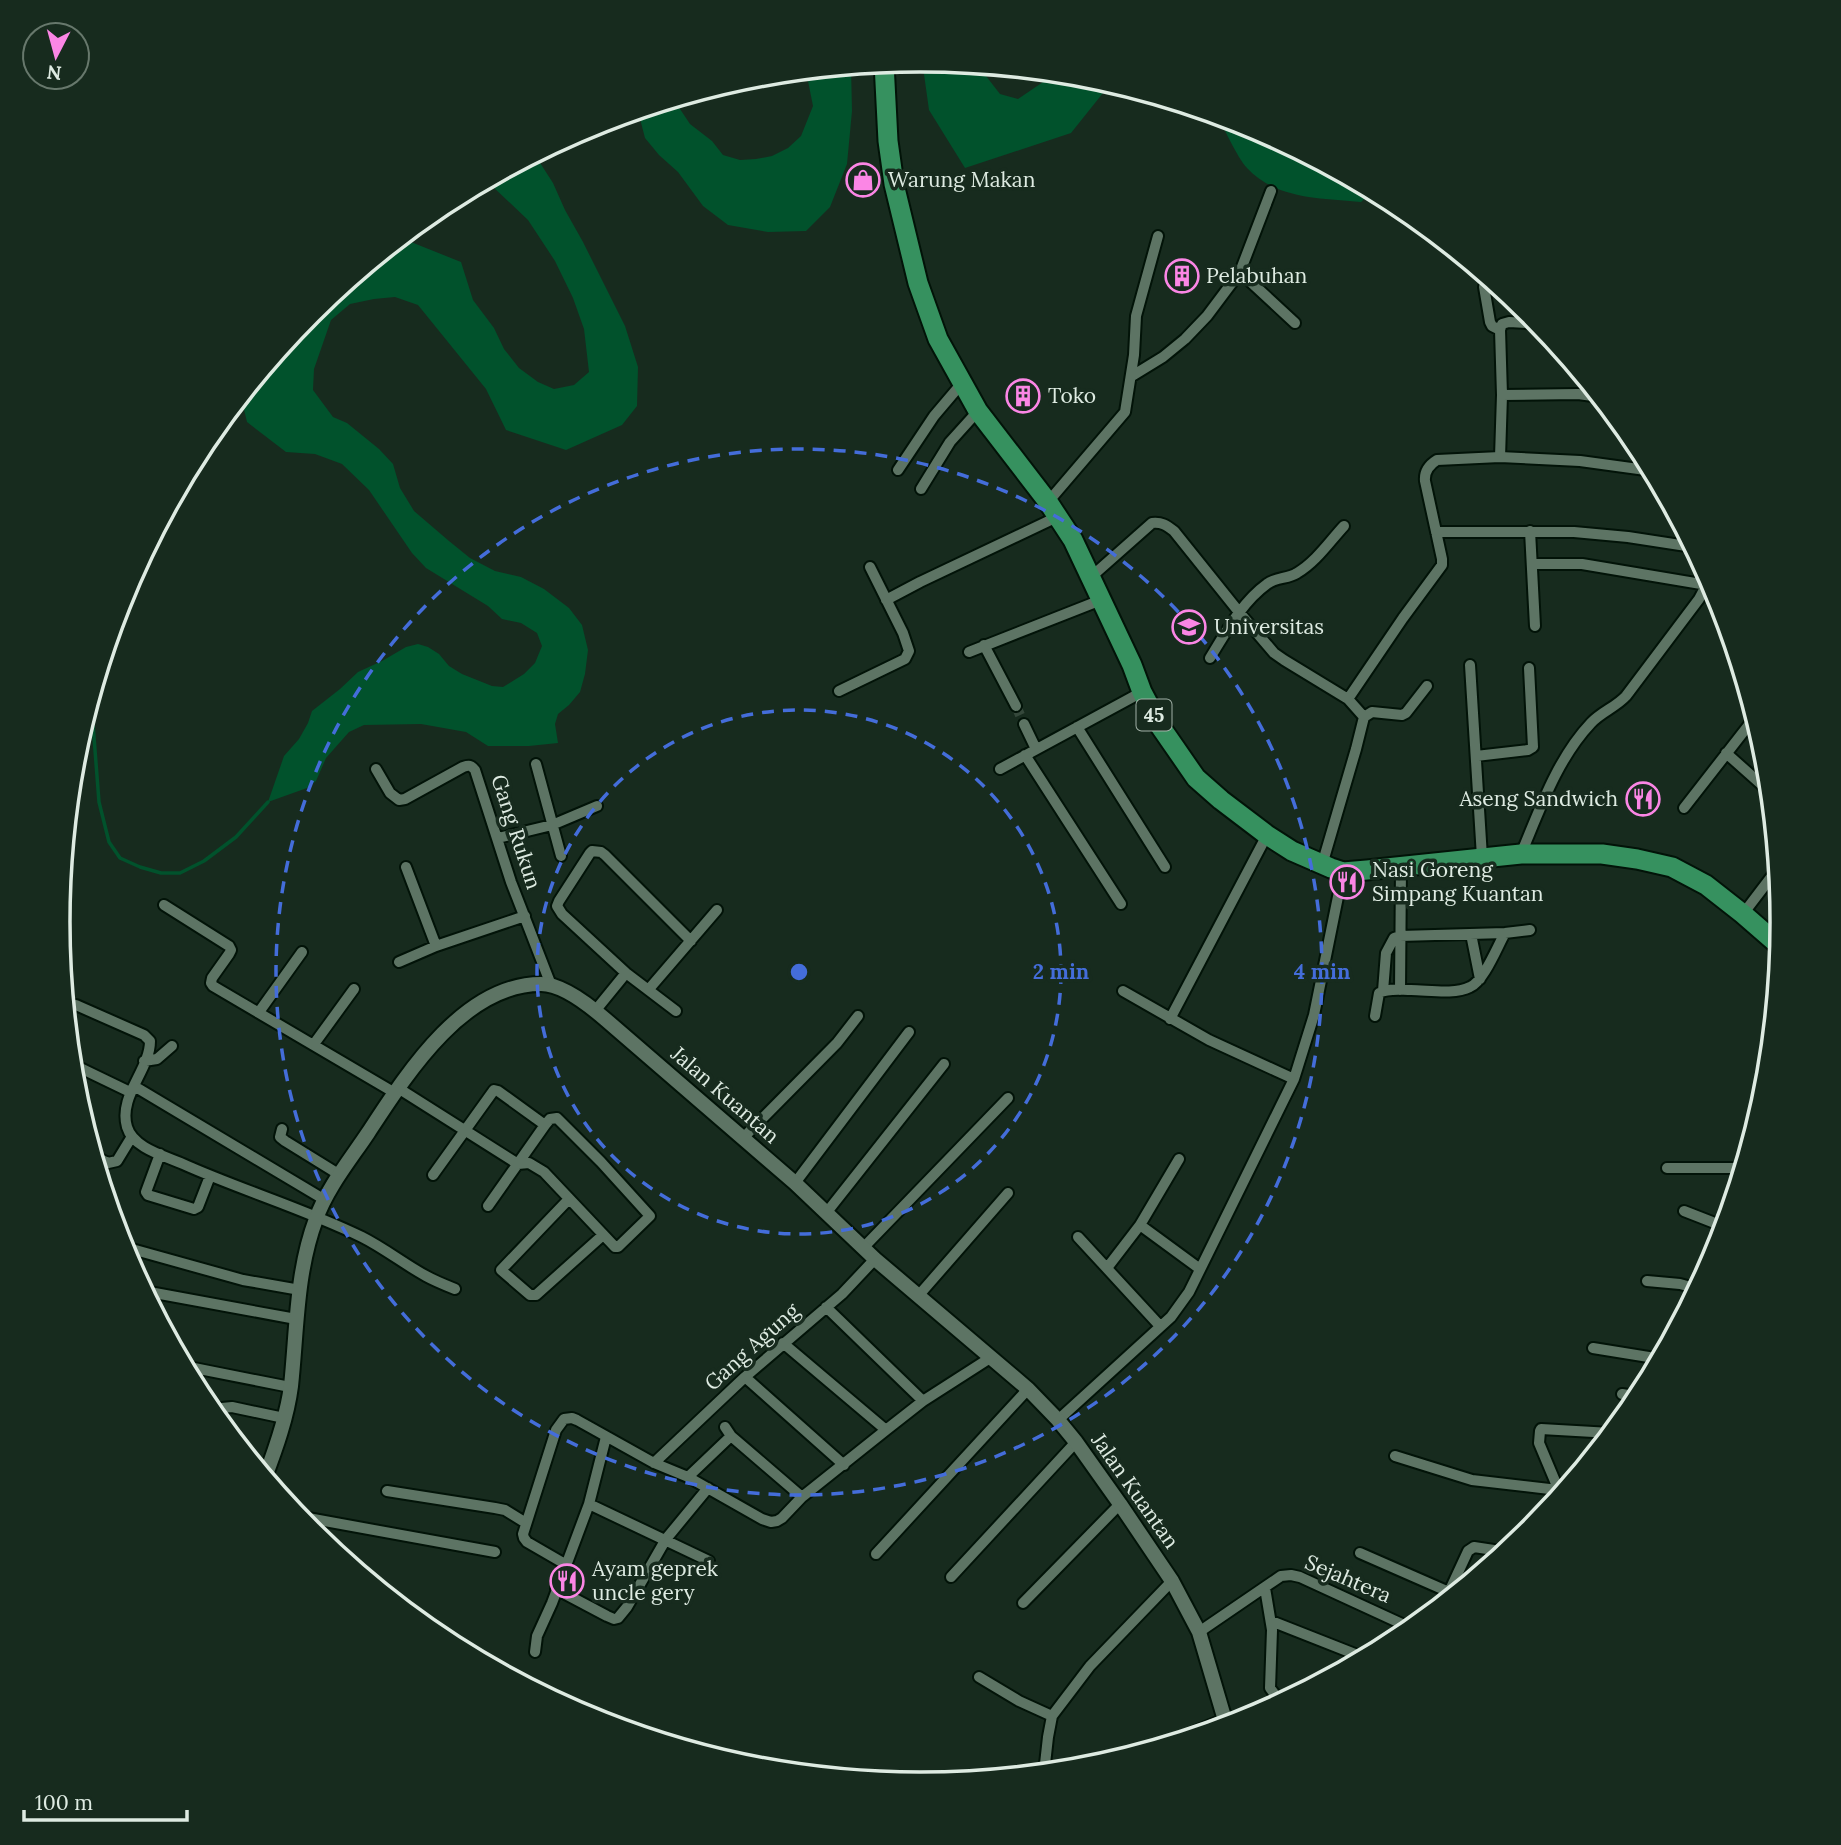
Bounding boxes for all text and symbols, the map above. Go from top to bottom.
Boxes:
north arrow [21,21,91,91]
text: N [45,60,63,86]
shop icon: Warung Makan [844,161,882,199]
place label: Warung Makan [888,166,1036,193]
building icon: Pelabuhan [1163,257,1201,295]
place label: Pelabuhan [1206,262,1308,289]
building icon: Toko [1004,377,1042,415]
place label: Toko [1048,382,1096,409]
school or university icon: Universitas [1170,608,1208,646]
place label: Universitas [1214,613,1324,640]
road number: 45 [1136,700,1172,730]
street label: Gang Rukun [485,771,548,893]
restaurant icon: Aseng Sandwich [1624,780,1662,818]
place label: Aseng Sandwich [1458,785,1618,812]
place label: Nasi Goreng Simpang Kuantan [1372,856,1544,907]
restaurant icon: Nasi Goreng Simpang Kuantan [1328,863,1366,901]
text: 2 min [1033,958,1089,985]
text: 4 min [1294,958,1350,985]
centre of rings [787,960,811,984]
street label: Jalan Kuantan [665,1040,785,1149]
street label: Gang Agung [699,1297,805,1396]
street label: Jalan Kuantan [1085,1427,1185,1554]
street label: Sejahtera [1301,1548,1396,1609]
place label: Ayam geprek uncle gery [591,1555,719,1606]
restaurant icon: Ayam geprek uncle gery [548,1562,586,1600]
scale bar [24,1778,187,1822]
text: 100 m [35,1789,93,1816]

